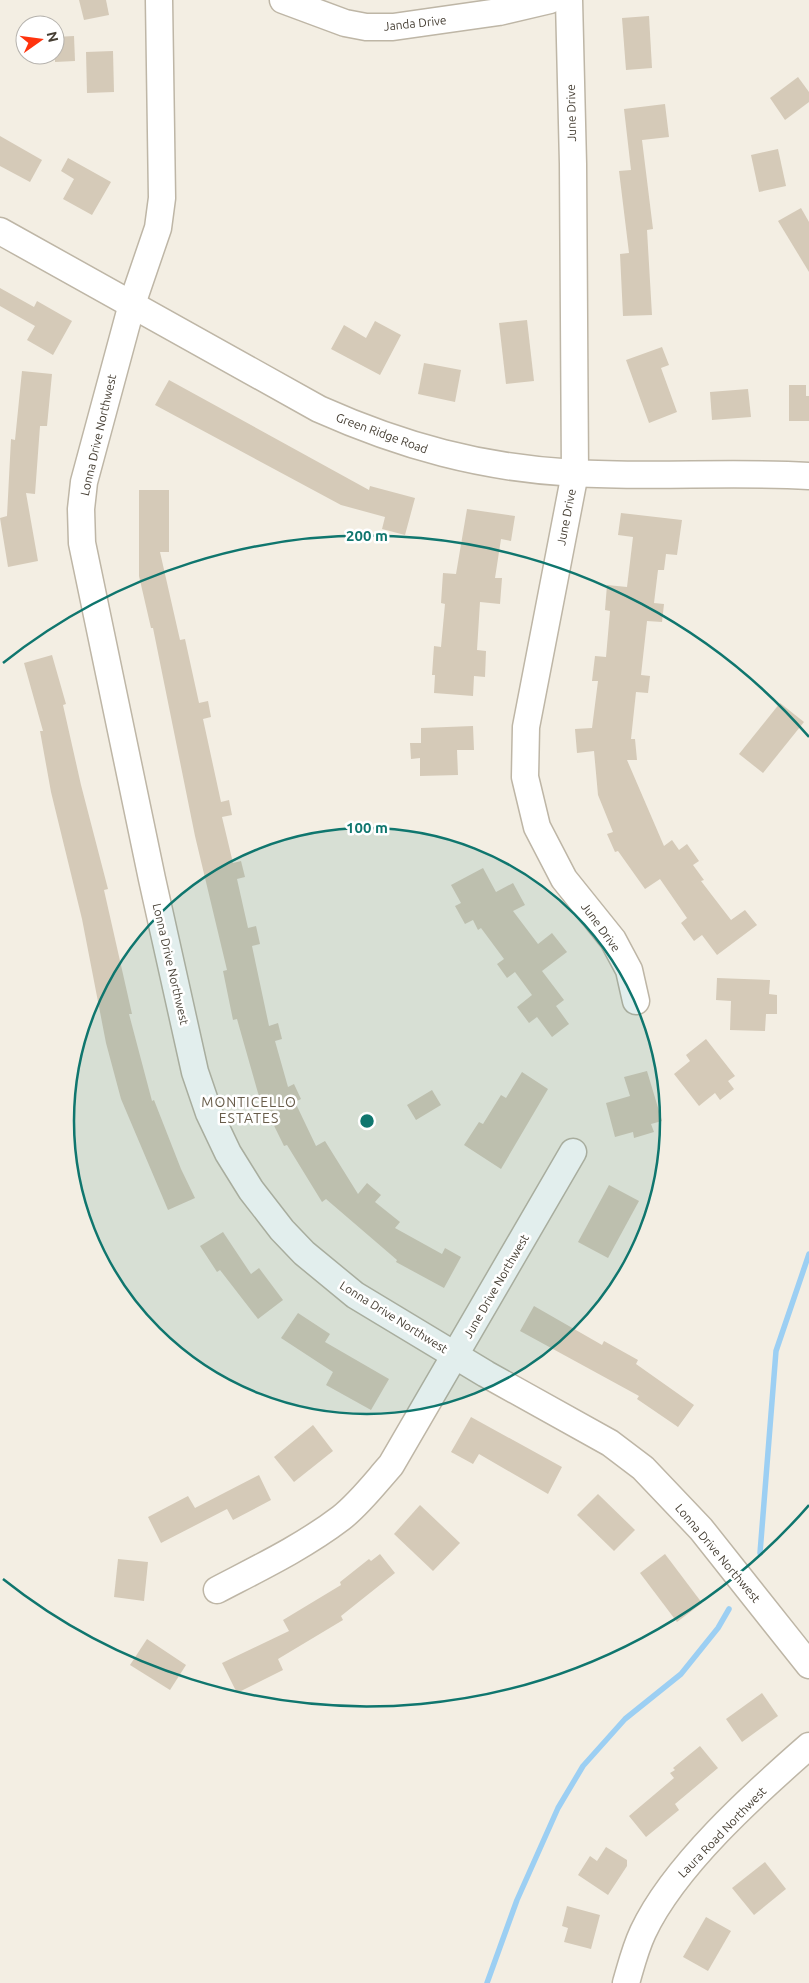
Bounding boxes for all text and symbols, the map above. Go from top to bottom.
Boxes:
street label: Janda Drive [383,13,447,33]
north arrow [15,15,65,65]
text: N [44,30,62,44]
street label: June Drive [564,84,578,142]
street label: Lonna Drive Northwest [78,373,118,497]
street label: Green Ridge Road [334,410,430,456]
street label: June Drive [554,488,578,546]
text: 200 m [346,527,388,544]
text: 100 m [346,819,388,836]
street label: June Drive [579,900,623,954]
street label: Lonna Drive Northwest [151,902,191,1026]
district label: MONTICELLO ESTATES [201,1094,297,1126]
centre of rings [358,1112,376,1130]
street label: June Drive Northwest [461,1232,531,1340]
street label: Lonna Drive Northwest [338,1279,450,1356]
street label: Lonna Drive Northwest [673,1501,763,1605]
street label: Laura Road Northwest [675,1784,769,1880]

